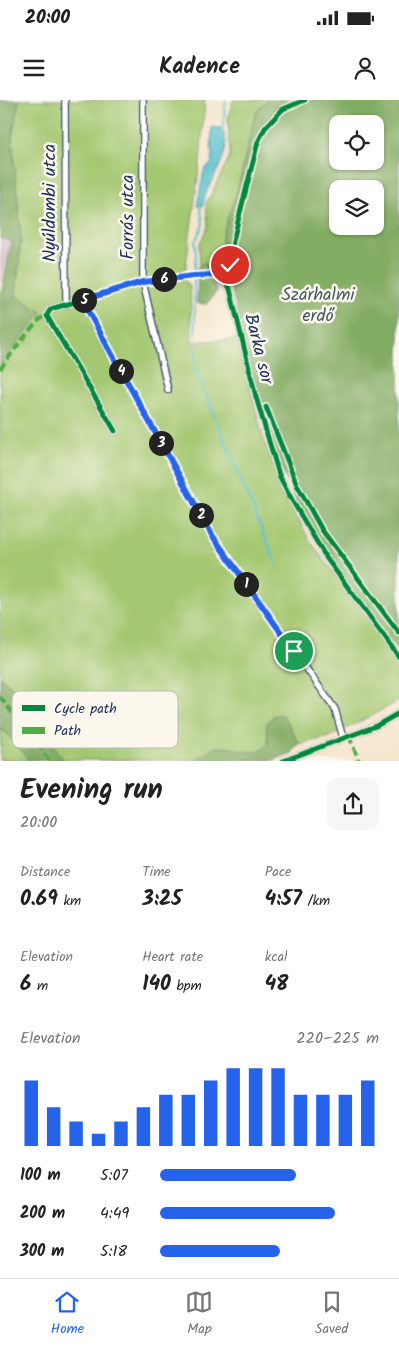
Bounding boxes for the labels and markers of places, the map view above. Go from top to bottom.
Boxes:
pin [209,244,251,286]
pin: 6 [152,266,176,292]
pin: 5 [72,288,96,312]
pin: 4 [108,358,134,384]
pin: 3 [148,430,174,456]
pin: 2 [188,502,214,528]
pin: 1 [234,572,258,596]
pin [273,630,315,672]

